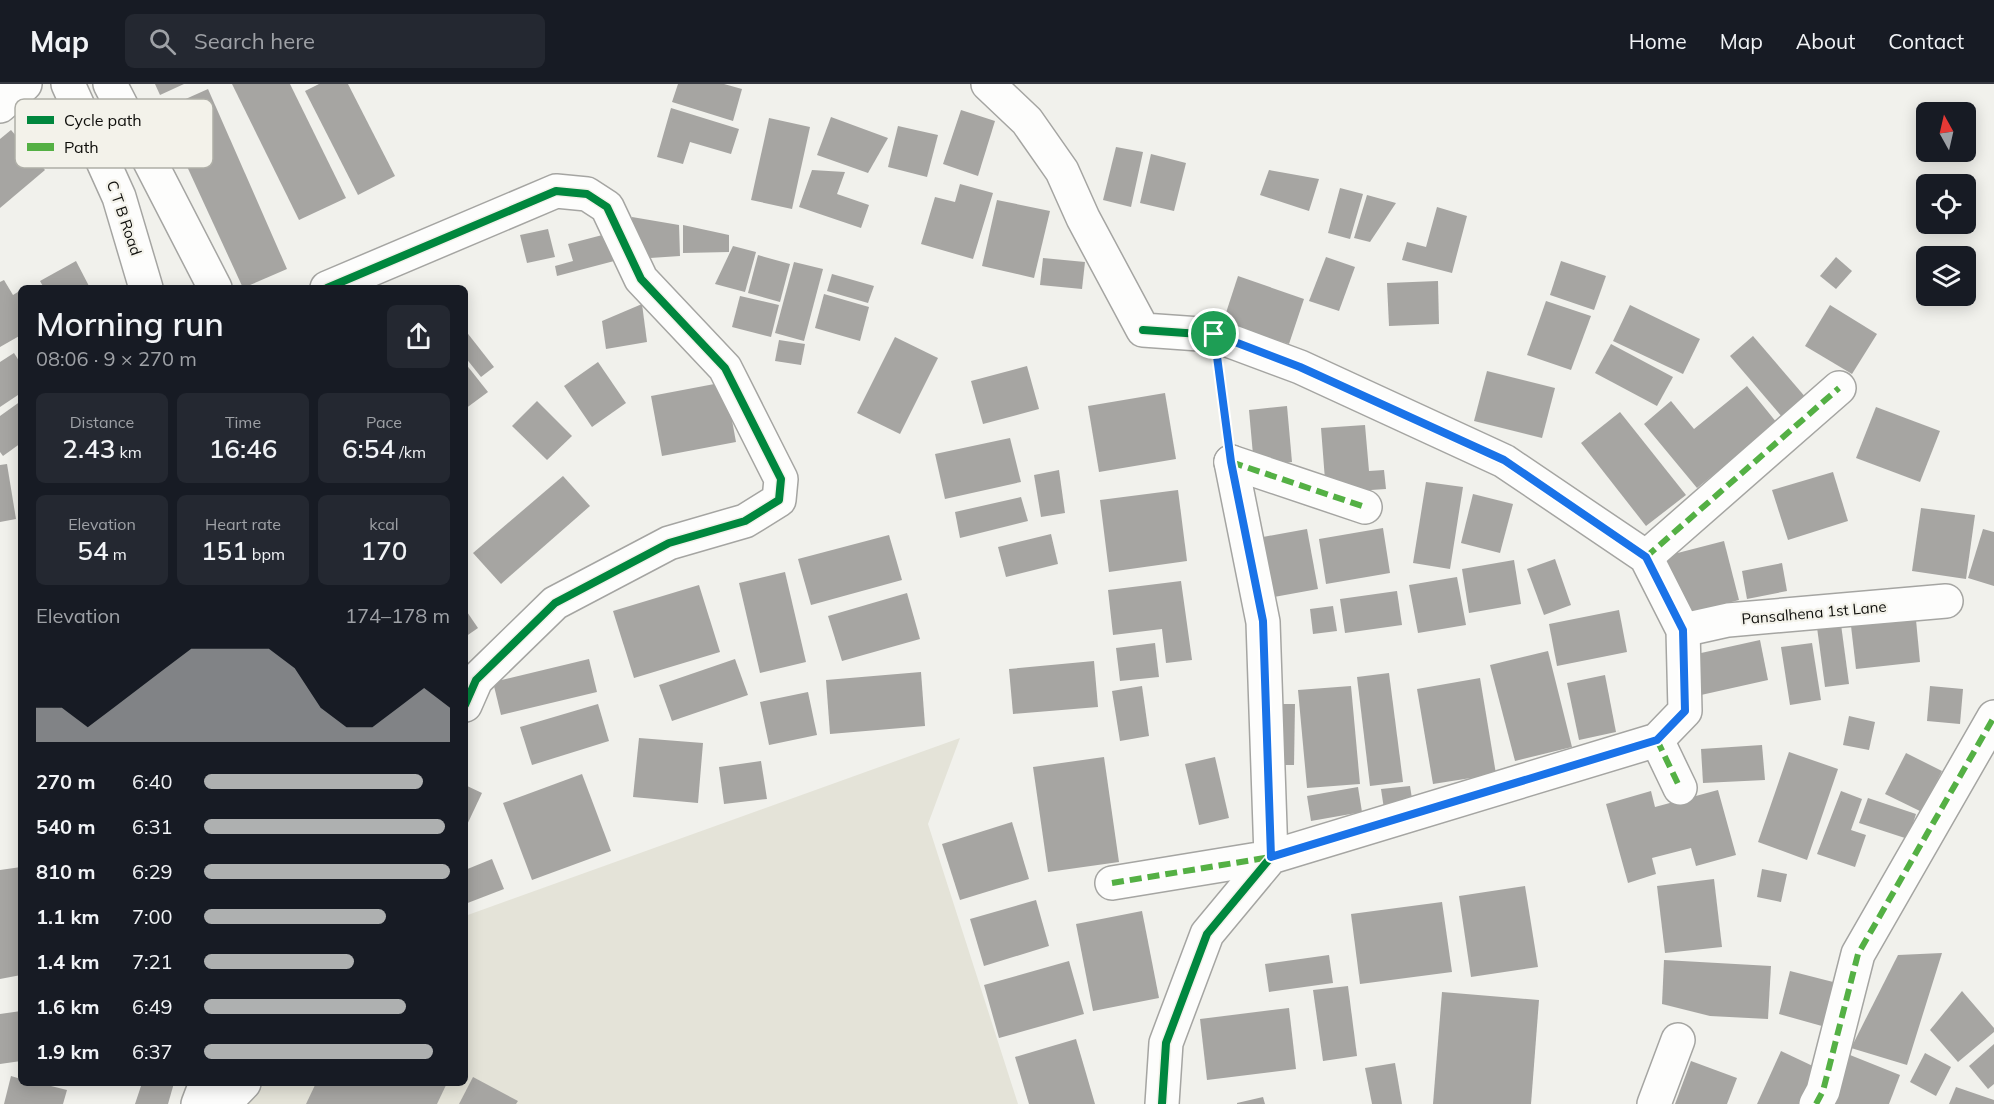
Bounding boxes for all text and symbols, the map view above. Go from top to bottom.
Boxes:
search box [125,14,545,68]
text: Map [30,24,89,59]
icon: search [146,25,179,58]
text: Search here [194,27,315,55]
text: Home [1629,28,1687,54]
text: Map [1720,28,1763,54]
text: About [1796,28,1855,54]
text: Contact [1888,28,1964,54]
legend [15,99,213,168]
north arrow [1916,102,1976,162]
map controls [1916,102,1976,306]
text: Cycle path [64,110,142,130]
text: Path [64,137,99,157]
button: locate [1916,174,1976,234]
street label: C T B Road [103,178,146,258]
button: layers [1916,246,1976,306]
text: Morning run [36,303,224,344]
button: share [387,305,450,368]
pin [1188,308,1239,359]
icon: arrive [1197,317,1230,350]
text: 08:06 · 9 × 270 m [36,346,197,371]
text: Distance [70,412,134,432]
text: Time [225,412,261,432]
text: Pace [366,412,402,432]
text: 2.43 [62,432,115,465]
text: 16:46 [209,432,277,465]
text: 6:54 [342,432,395,465]
text: km [115,442,142,462]
text: /km [395,442,426,462]
text: Elevation [68,514,136,534]
text: Heart rate [205,514,281,534]
text: kcal [369,514,399,534]
text: 54 [77,534,108,567]
text: 151 [201,534,248,567]
text: 170 [361,534,407,567]
text: m [108,544,127,564]
text: bpm [248,544,285,564]
street label: Pansalhena 1st Lane [1741,597,1887,628]
text: Elevation [36,603,121,628]
text: 174–178 m [345,603,450,628]
text: 270 m [36,769,95,794]
text: 6:40 [132,769,173,794]
text: 540 m [36,814,95,839]
text: 6:31 [132,814,173,839]
text: 810 m [36,859,95,884]
text: 6:29 [132,859,173,884]
text: 1.1 km [36,904,99,929]
text: 7:00 [132,904,173,929]
text: 1.4 km [36,949,99,974]
text: 7:21 [132,949,173,974]
text: 1.6 km [36,994,99,1019]
text: 6:49 [132,994,173,1019]
text: 1.9 km [36,1039,99,1064]
text: 6:37 [132,1039,173,1064]

